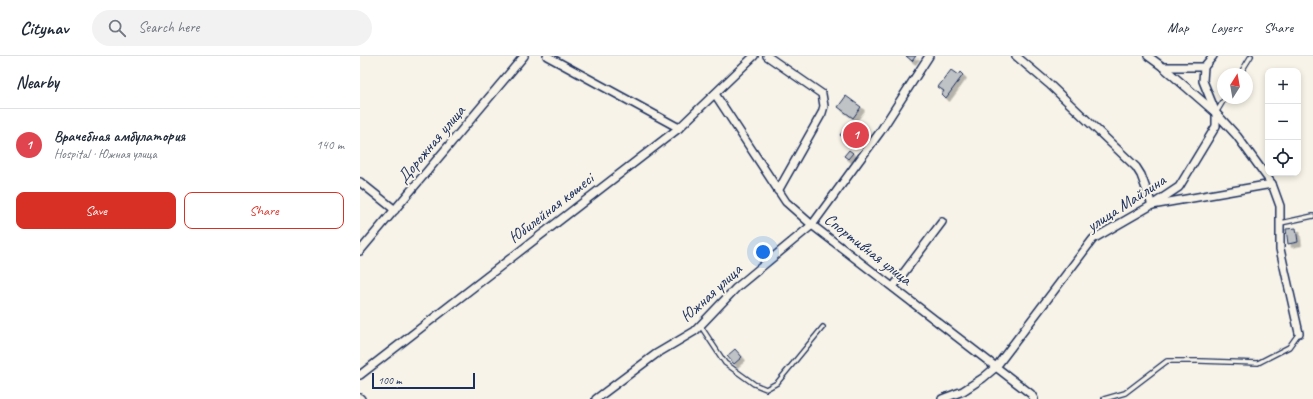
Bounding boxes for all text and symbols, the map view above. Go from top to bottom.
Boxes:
search box [92,10,372,46]
text: Citynav [20,16,68,40]
icon: search [106,17,128,39]
text: Search here [138,18,199,37]
text: Map [1167,19,1189,36]
text: Layers [1211,19,1242,36]
text: Share [1264,19,1293,36]
north arrow [1217,68,1253,104]
map controls [1265,68,1301,176]
button: + [1265,68,1301,104]
text: Nearby [16,72,59,93]
street label: Дорожная улица [392,99,471,187]
button: − [1265,104,1301,140]
pin: 1 [843,120,869,150]
text: Врачебная амбулатория [54,127,185,146]
text: 1 [26,137,32,153]
text: 140 m [316,137,344,153]
button: locate [1265,140,1301,176]
text: Hospital · Южная улица [54,146,157,162]
street label: Юбилейная көшесі [504,167,599,248]
street label: улица Майлина [1082,169,1170,237]
button: Save [16,192,176,229]
button: Share [184,192,344,229]
street label: Спортивная улица [820,208,917,291]
your location [753,242,773,262]
street label: Южная улица [676,258,747,327]
scale bar [372,371,475,390]
text: 100 m [378,373,402,387]

